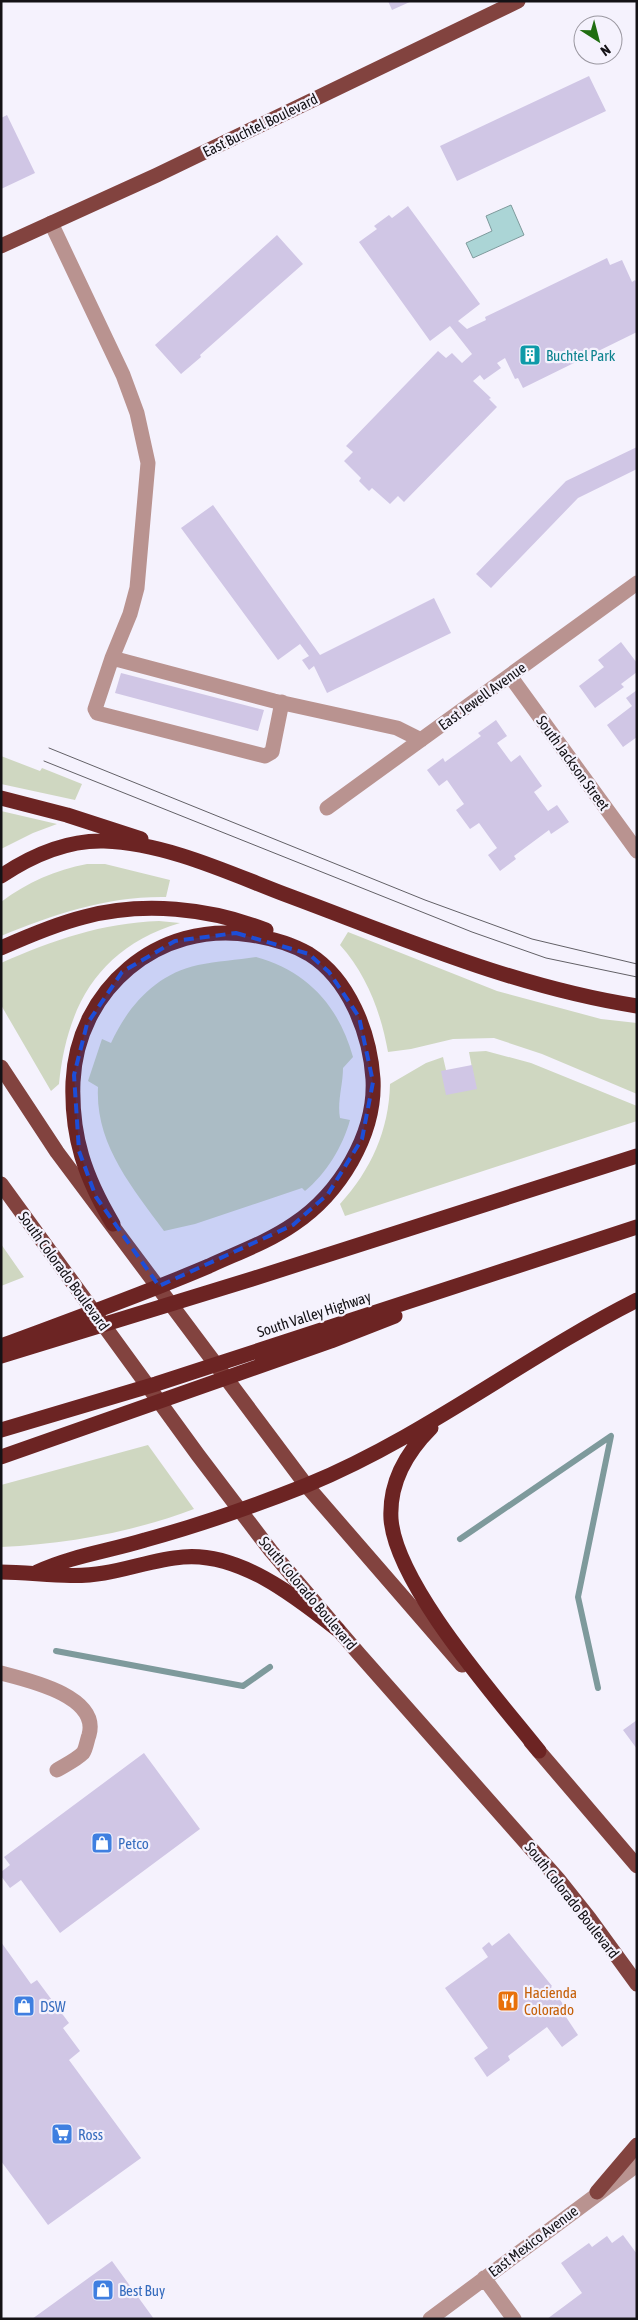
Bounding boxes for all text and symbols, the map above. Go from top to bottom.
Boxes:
north arrow [573,15,623,65]
text: N [598,42,614,59]
street label: East Buchtel Boulevard [200,90,320,160]
building icon: Buchtel Park [518,343,542,367]
place label: Buchtel Park [546,347,616,364]
street label: East Jewell Avenue [435,659,529,733]
street label: South Jackson Street [533,712,613,814]
street label: South Colorado Boulevard [15,1208,113,1334]
street label: South Valley Highway [255,1288,373,1340]
street label: South Colorado Boulevard [256,1533,360,1653]
shop icon: Petco [90,1831,114,1855]
place label: Petco [118,1835,149,1852]
street label: South Colorado Boulevard [521,1839,623,1961]
place label: Hacienda Colorado [524,1984,577,2018]
restaurant icon: Hacienda Colorado [496,1989,520,2013]
shop icon: DSW [12,1994,36,2018]
place label: DSW [40,1998,66,2015]
supermarket icon: Ross [50,2122,74,2146]
place label: Ross [78,2126,103,2143]
street label: East Mexico Avenue [485,2202,581,2280]
shop icon: Best Buy [91,2278,115,2302]
place label: Best Buy [119,2282,165,2299]

